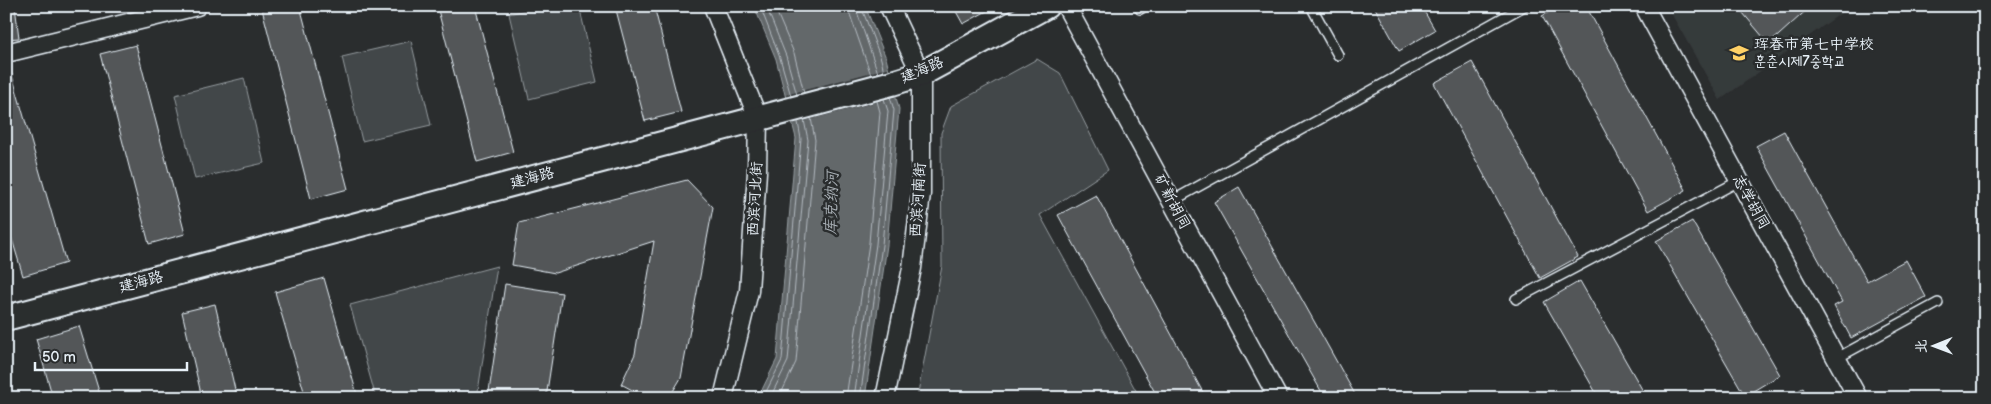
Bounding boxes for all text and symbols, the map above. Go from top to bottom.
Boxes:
place label: 珲春市第七中学校 훈춘시제7중학교 [1754,35,1874,71]
school or university icon: 珲春市第七中学校 훈춘시제7중학교 [1728,42,1750,64]
street label: 建海路 [898,52,946,88]
street label: 西滨河北街 [744,161,766,237]
street label: 西滨河南街 [906,162,930,238]
street label: 建海路 [508,163,556,193]
water label: 库克纳河 [821,168,843,235]
street label: 矿新胡同 [1150,171,1194,233]
street label: 志学胡同 [1728,171,1774,233]
street label: 建海路 [117,267,165,297]
north arrow [1908,322,1958,372]
scale bar [35,339,188,371]
text: 北 [1913,339,1930,353]
text: 50 m [42,348,76,367]

